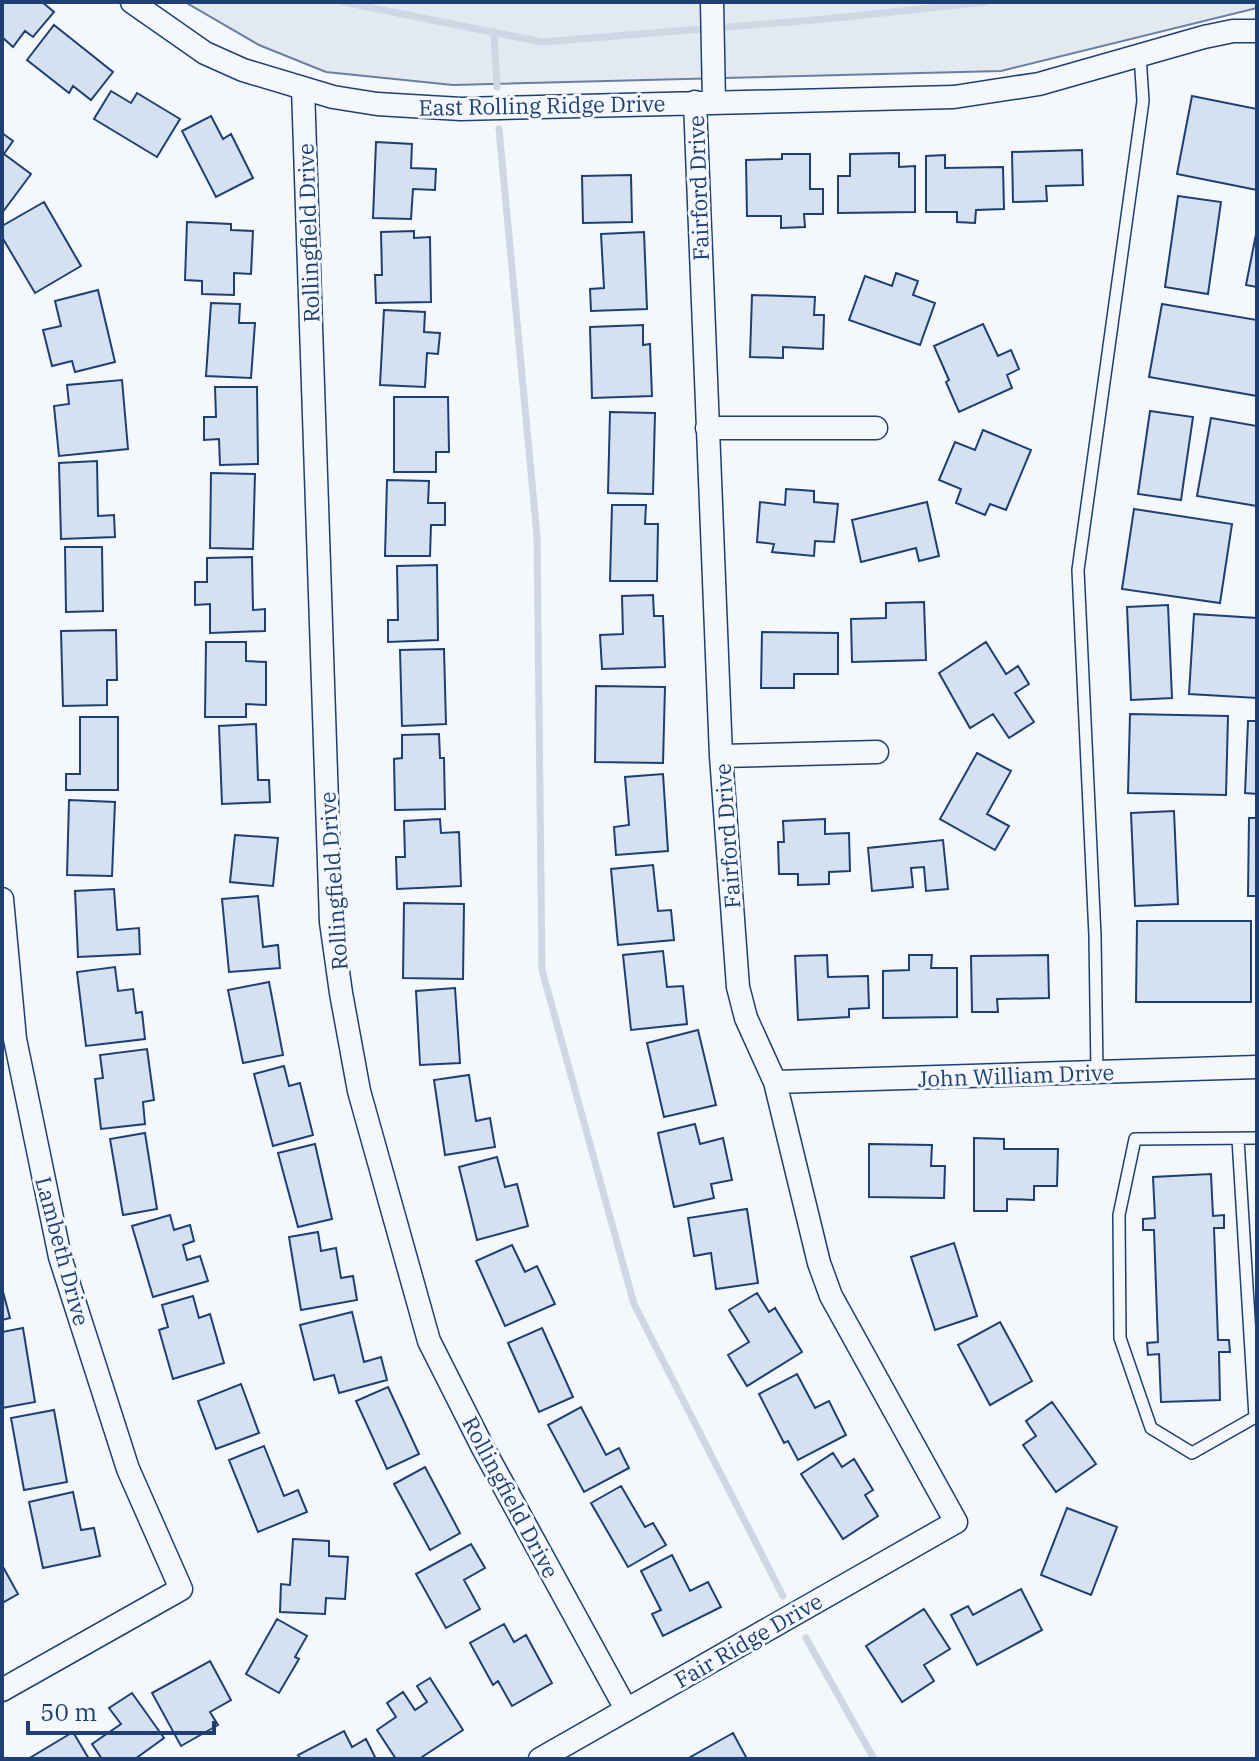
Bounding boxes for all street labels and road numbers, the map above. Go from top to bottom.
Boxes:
street label: East Rolling Ridge Drive [418,88,666,122]
street label: Fairford Drive [681,115,715,261]
street label: Rollingfield Drive [290,143,326,323]
street label: Fairford Drive [707,762,747,910]
street label: Rollingfield Drive [312,791,354,971]
street label: John William Drive [917,1057,1115,1093]
street label: Lambeth Drive [29,1173,97,1329]
street label: Rollingfield Drive [456,1411,566,1583]
street label: Fair Ridge Drive [669,1586,827,1694]

